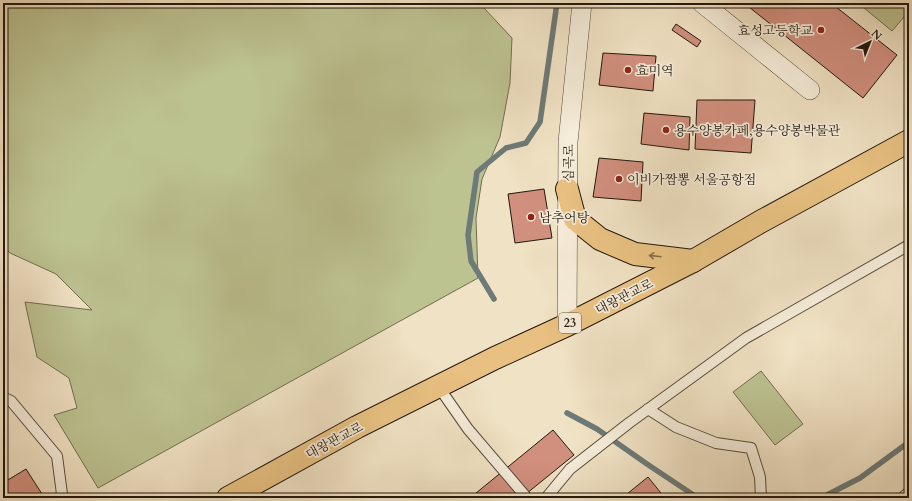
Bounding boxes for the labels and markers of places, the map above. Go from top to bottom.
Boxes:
place label: 효성고등학교 [738,22,813,40]
marker: 효성고등학교 [816,25,826,35]
place label: 효미역 [636,62,674,80]
marker: 효미역 [623,65,633,75]
place label: 용수양봉카페,용수양봉박물관 [674,122,841,140]
marker: 용수양봉카페,용수양봉박물관 [661,125,671,135]
place label: 이비가짬뽕 서울공항점 [627,171,756,189]
marker: 이비가짬뽕 서울공항점 [614,174,624,184]
place label: 남추어탕 [539,209,590,227]
marker: 남추어탕 [526,212,536,222]

